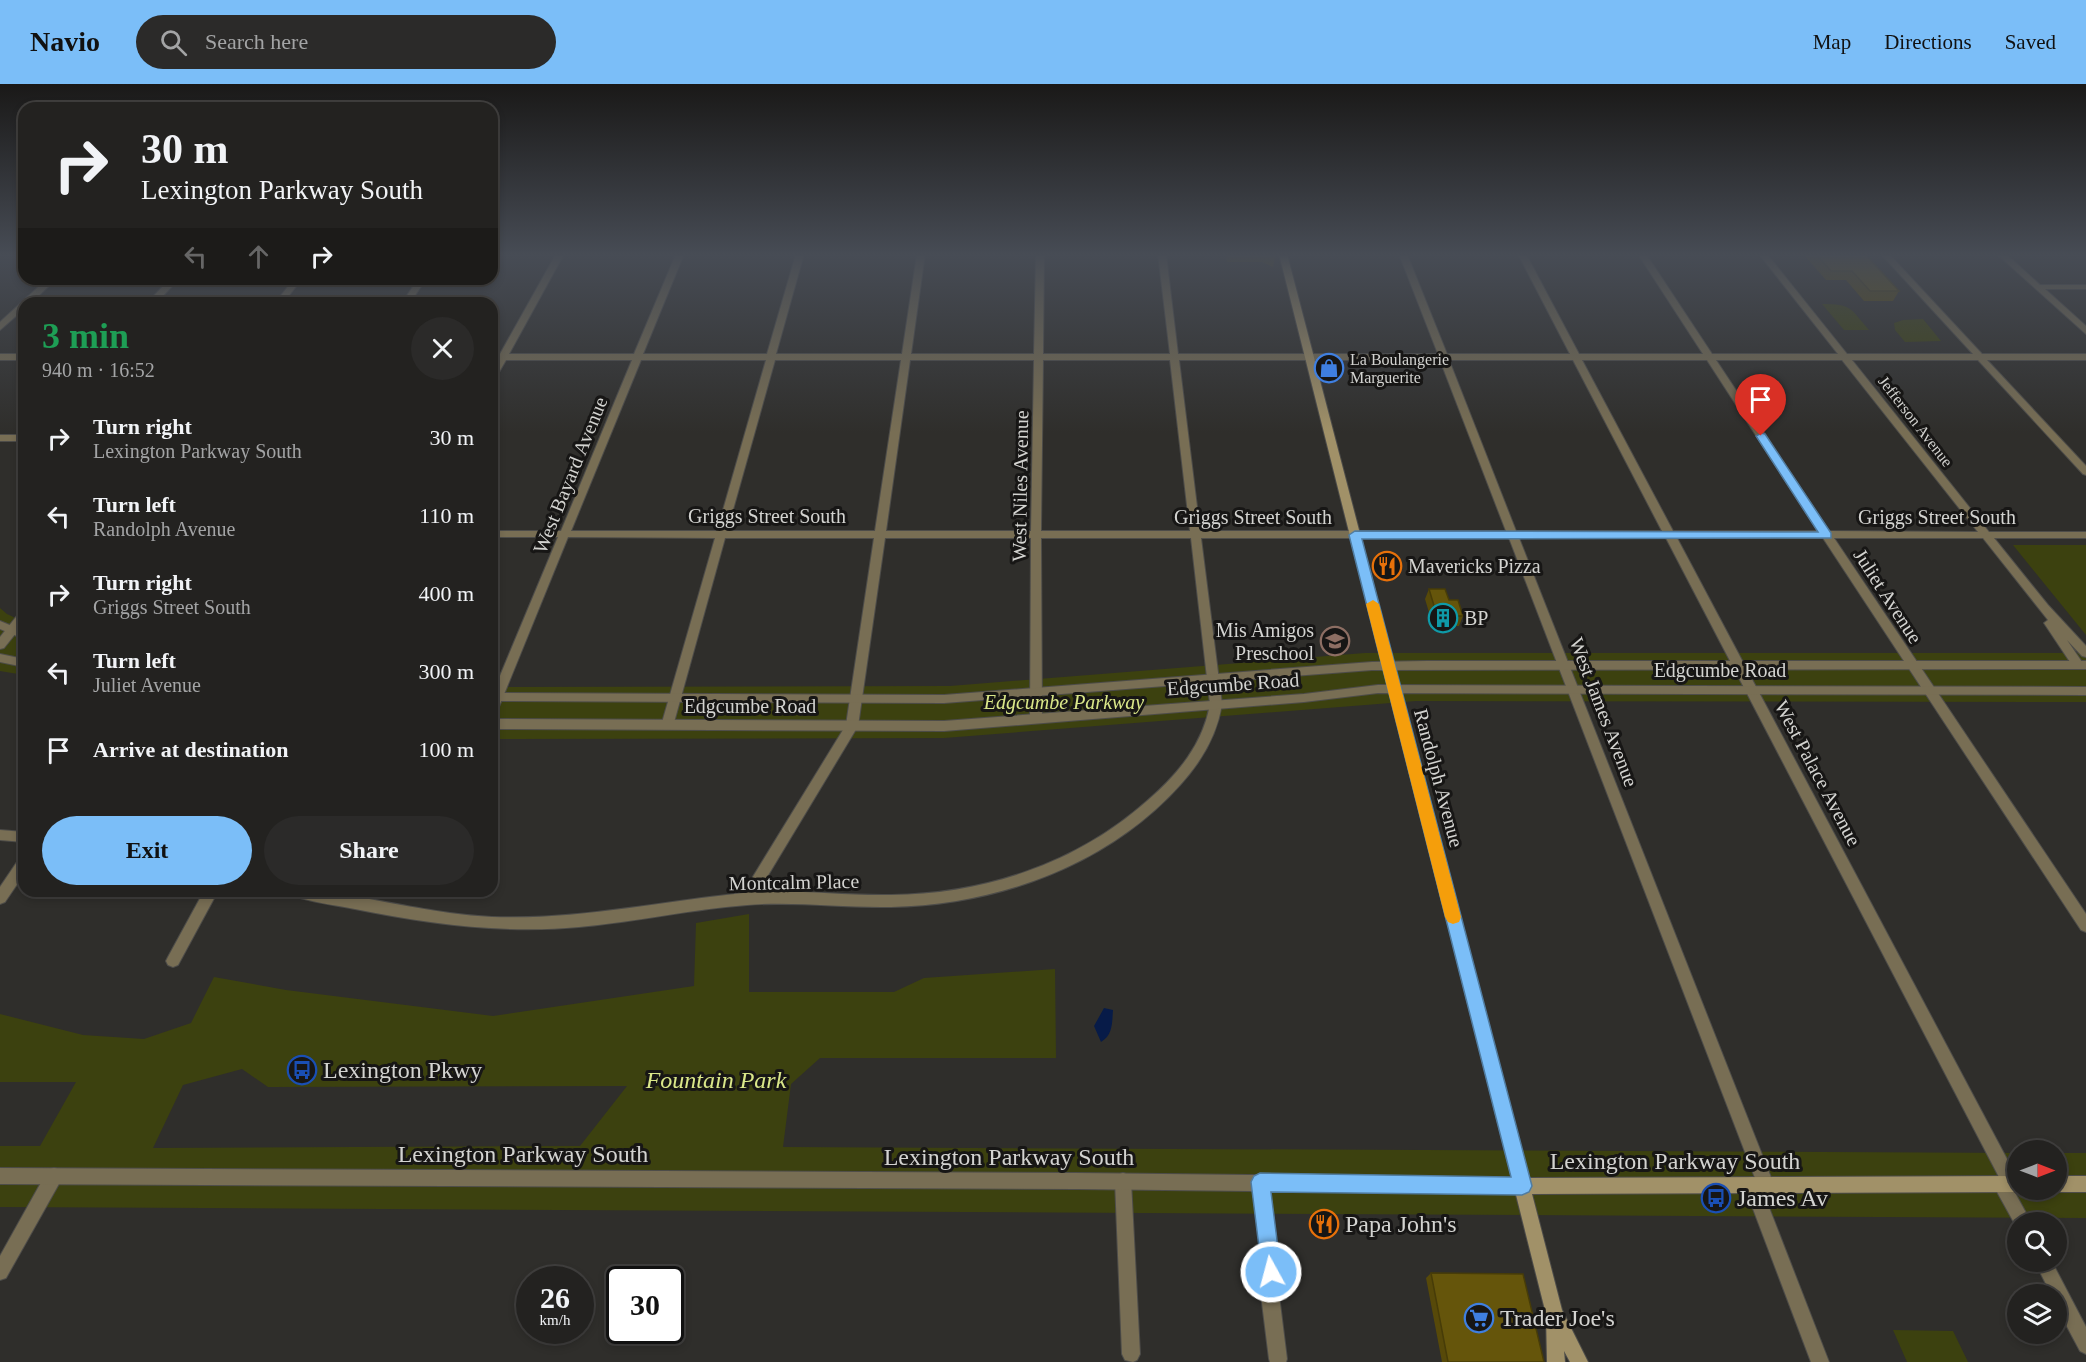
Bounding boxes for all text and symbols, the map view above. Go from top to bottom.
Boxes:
search box [136,15,556,69]
text: Navio [30,26,100,57]
icon: search [157,26,190,59]
text: Search here [205,29,308,54]
text: Map [1813,30,1851,54]
text: Directions [1884,30,1972,54]
text: Saved [2005,30,2056,54]
icon: right [42,126,120,204]
text: 30 m [141,126,229,172]
text: Lexington Parkway South [141,175,423,205]
icon: left [179,240,212,273]
icon: ahead [242,240,275,273]
icon: right [305,240,338,273]
text: 3 min [42,316,129,356]
button: close [411,317,474,380]
place label: La Boulangerie Marguerite [1350,351,1449,387]
shop icon: La Boulangerie Marguerite [1313,352,1345,384]
text: 940 m · 16:52 [42,359,155,381]
street label: Jefferson Avenue [1875,373,1956,470]
pin [1735,374,1786,436]
icon: arrive [1744,383,1777,416]
street label: West Bayard Avenue [529,393,612,557]
street label: West Niles Avenue [1008,410,1032,562]
text: Turn right [93,414,192,439]
icon: right [42,422,75,455]
text: 30 m [429,425,474,450]
text: Lexington Parkway South [93,440,302,462]
text: Turn left [93,492,176,517]
icon: left [42,500,75,533]
text: 110 m [419,503,474,528]
street label: Griggs Street South [688,505,846,528]
street label: Griggs Street South [1174,506,1332,529]
street label: Griggs Street South [1858,506,2016,529]
text: Randolph Avenue [93,518,235,540]
street label: Juliet Avenue [1849,545,1927,647]
restaurant icon: Mavericks Pizza [1371,550,1403,582]
place label: Mavericks Pizza [1408,555,1541,577]
text: Turn right [93,570,192,595]
icon: right [42,578,75,611]
text: 400 m [418,581,474,606]
text: Griggs Street South [93,596,251,618]
building icon: BP [1427,602,1459,634]
place label: BP [1464,607,1488,629]
place label: Mis Amigos Preschool [1216,619,1314,664]
school or university icon: Mis Amigos Preschool [1319,625,1351,657]
street label: West James Avenue [1565,634,1643,790]
text: Turn left [93,648,176,673]
icon: left [42,656,75,689]
text: 300 m [418,659,474,684]
street label: Edgcumbe Road [1654,659,1786,682]
street label: Edgcumbe Road [1166,668,1300,701]
text: Juliet Avenue [93,674,201,696]
park label: Edgcumbe Parkway [983,691,1144,714]
street label: Edgcumbe Road [684,695,816,718]
street label: West Palace Avenue [1770,697,1866,849]
street label: Randolph Avenue [1409,706,1468,850]
icon: arrive [42,734,75,767]
text: Arrive at destination [93,737,289,762]
text: 100 m [418,737,474,762]
button: Exit [42,816,252,885]
button: Share [264,816,474,885]
street label: Montcalm Place [729,870,860,894]
bus stop icon: Lexington Pkwy [286,1054,318,1086]
place label: Lexington Pkwy [323,1057,482,1083]
park label: Fountain Park [645,1067,787,1093]
north arrow [2007,1140,2067,1200]
map controls [2007,1140,2067,1344]
street label: Lexington Parkway South [398,1141,648,1167]
street label: Lexington Parkway South [884,1144,1134,1170]
street label: Lexington Parkway South [1550,1148,1800,1174]
bus stop icon: James Av [1700,1182,1732,1214]
place label: James Av [1737,1185,1828,1211]
restaurant icon: Papa John's [1308,1208,1340,1240]
place label: Papa John's [1345,1211,1457,1237]
button: search [2007,1212,2067,1272]
position arrow [1239,1240,1303,1304]
speed limit sign: 30 [606,1266,684,1344]
text: 26 [540,1281,570,1314]
button: layers [2007,1284,2067,1344]
supermarket icon: Trader Joe's [1463,1302,1495,1334]
place label: Trader Joe's [1500,1305,1615,1331]
text: km/h [540,1312,570,1328]

